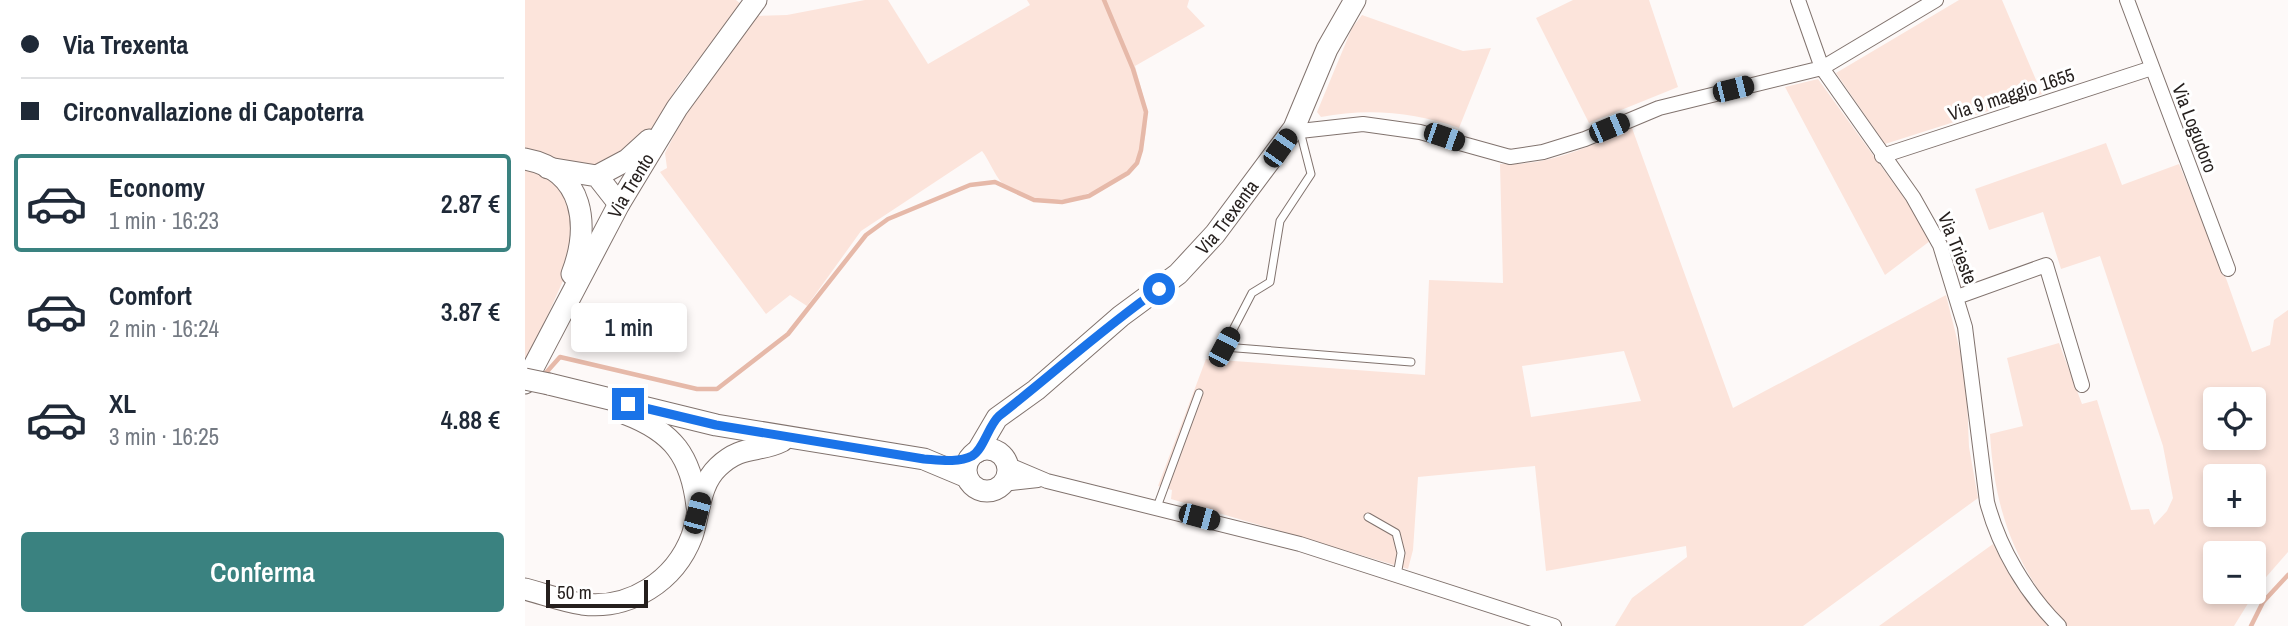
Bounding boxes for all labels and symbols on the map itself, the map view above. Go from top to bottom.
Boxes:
street label: Via 9 maggio 1655 [1944,61,2078,127]
car [1711,74,1756,104]
street label: Via Logudoro [2166,80,2224,176]
car [1586,110,1633,146]
car [1421,120,1468,154]
car [1260,125,1301,171]
street label: Via Trento [601,148,660,222]
street label: Via Trexenta [1189,174,1264,260]
street label: Via Trieste [1932,208,1984,288]
route start [1143,273,1175,305]
callout: 1 min [570,302,686,352]
car [1205,324,1244,370]
route end [612,388,644,420]
car [682,490,713,536]
car [1176,501,1223,533]
scale bar [546,577,647,609]

